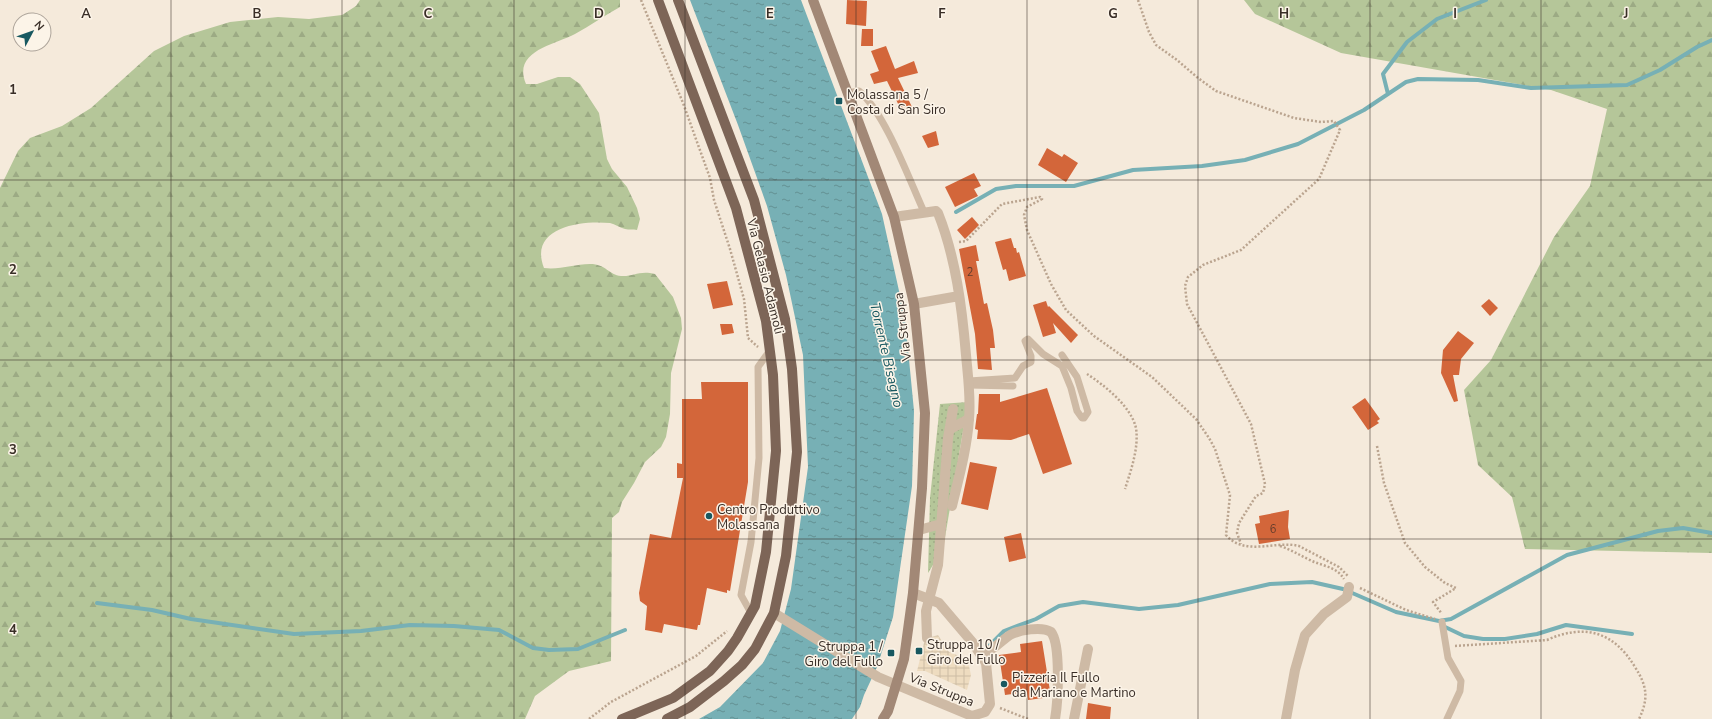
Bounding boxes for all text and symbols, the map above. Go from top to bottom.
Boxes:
text: A [81,5,91,23]
text: B [253,5,262,23]
text: C [424,5,433,23]
text: D [594,5,604,23]
text: E [766,5,774,23]
text: F [938,5,946,23]
text: G [1108,5,1118,23]
text: H [1279,5,1289,23]
text: I [1453,5,1457,23]
text: J [1623,5,1628,23]
north arrow [12,12,52,52]
text: N [31,18,48,34]
text: 1 [9,81,17,99]
place label: Molassana 5 / Costa di San Siro [847,86,946,119]
marker: Molassana 5 / Costa di San Siro [834,96,844,106]
street label: Via Gelasio Adamoli [742,216,788,336]
text: 2 [9,261,17,279]
house number: 2 [967,265,973,280]
street label: Via Struppa [890,292,916,363]
water label: Torrente Bisagno [865,301,908,410]
text: 3 [9,441,17,459]
place label: Centro Produttivo Molassana [717,501,820,534]
marker: Centro Produttivo Molassana [704,511,714,521]
house number: 6 [1270,522,1277,537]
text: 4 [9,621,17,639]
place label: Struppa 10 / Giro del Fullo [927,636,1005,669]
place label: Struppa 1 / Giro del Fullo [805,638,883,671]
marker: Struppa 10 / Giro del Fullo [914,646,924,656]
marker: Struppa 1 / Giro del Fullo [886,648,896,658]
street label: Via Struppa [905,668,977,711]
place label: Pizzeria Il Fullo da Mariano e Martino [1012,669,1136,702]
marker: Pizzeria Il Fullo da Mariano e Martino [999,679,1009,689]

